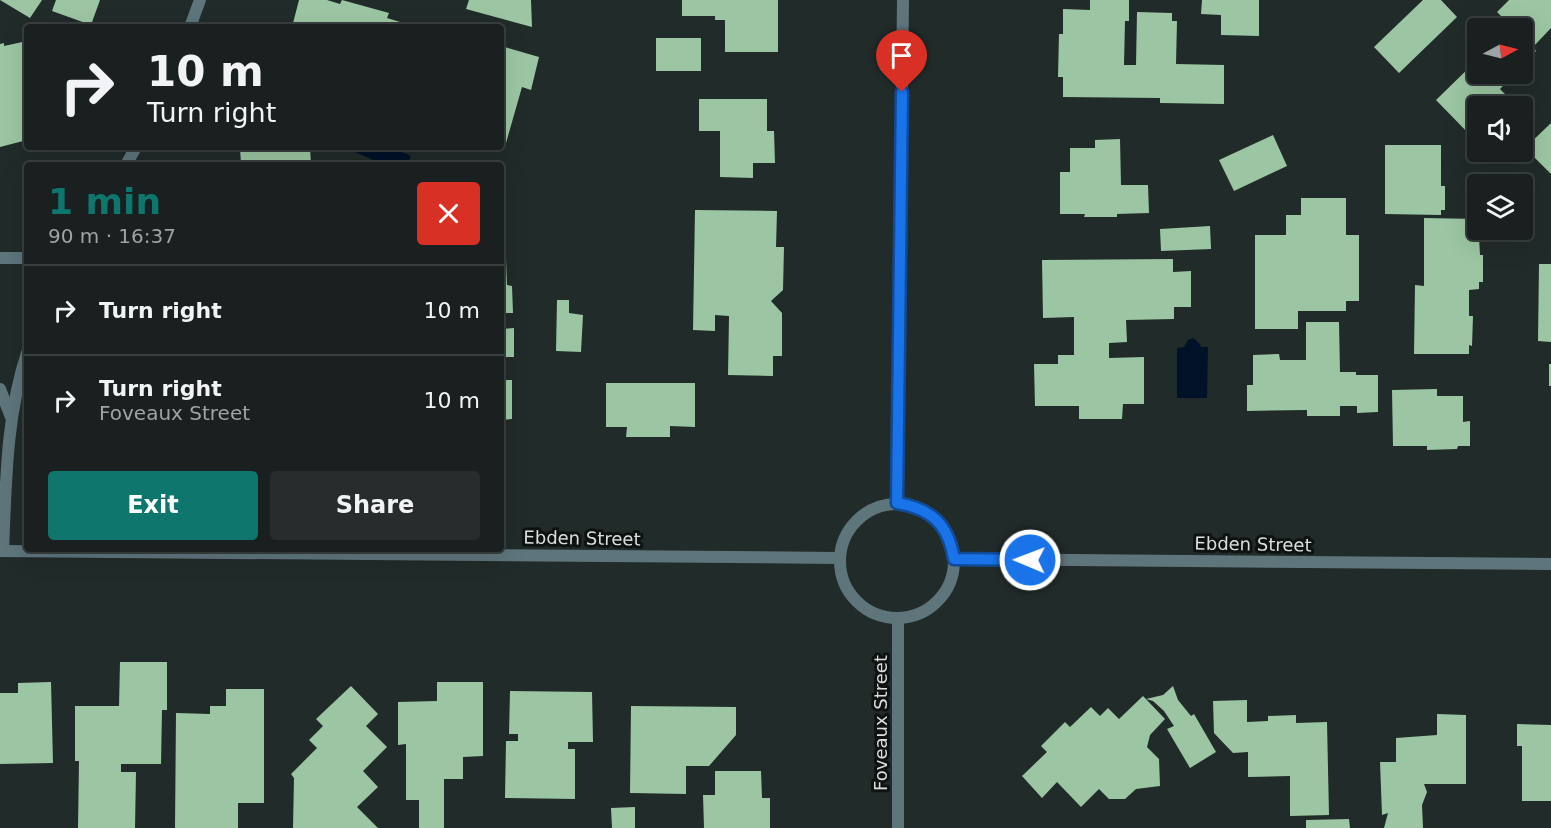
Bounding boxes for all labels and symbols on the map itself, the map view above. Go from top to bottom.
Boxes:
north arrow [1467,18,1533,84]
pin [876,30,927,92]
street label: Ebden Street [523,526,641,550]
position arrow [998,528,1062,592]
street label: Ebden Street [1194,532,1312,556]
street label: Foveaux Street [870,655,891,791]

